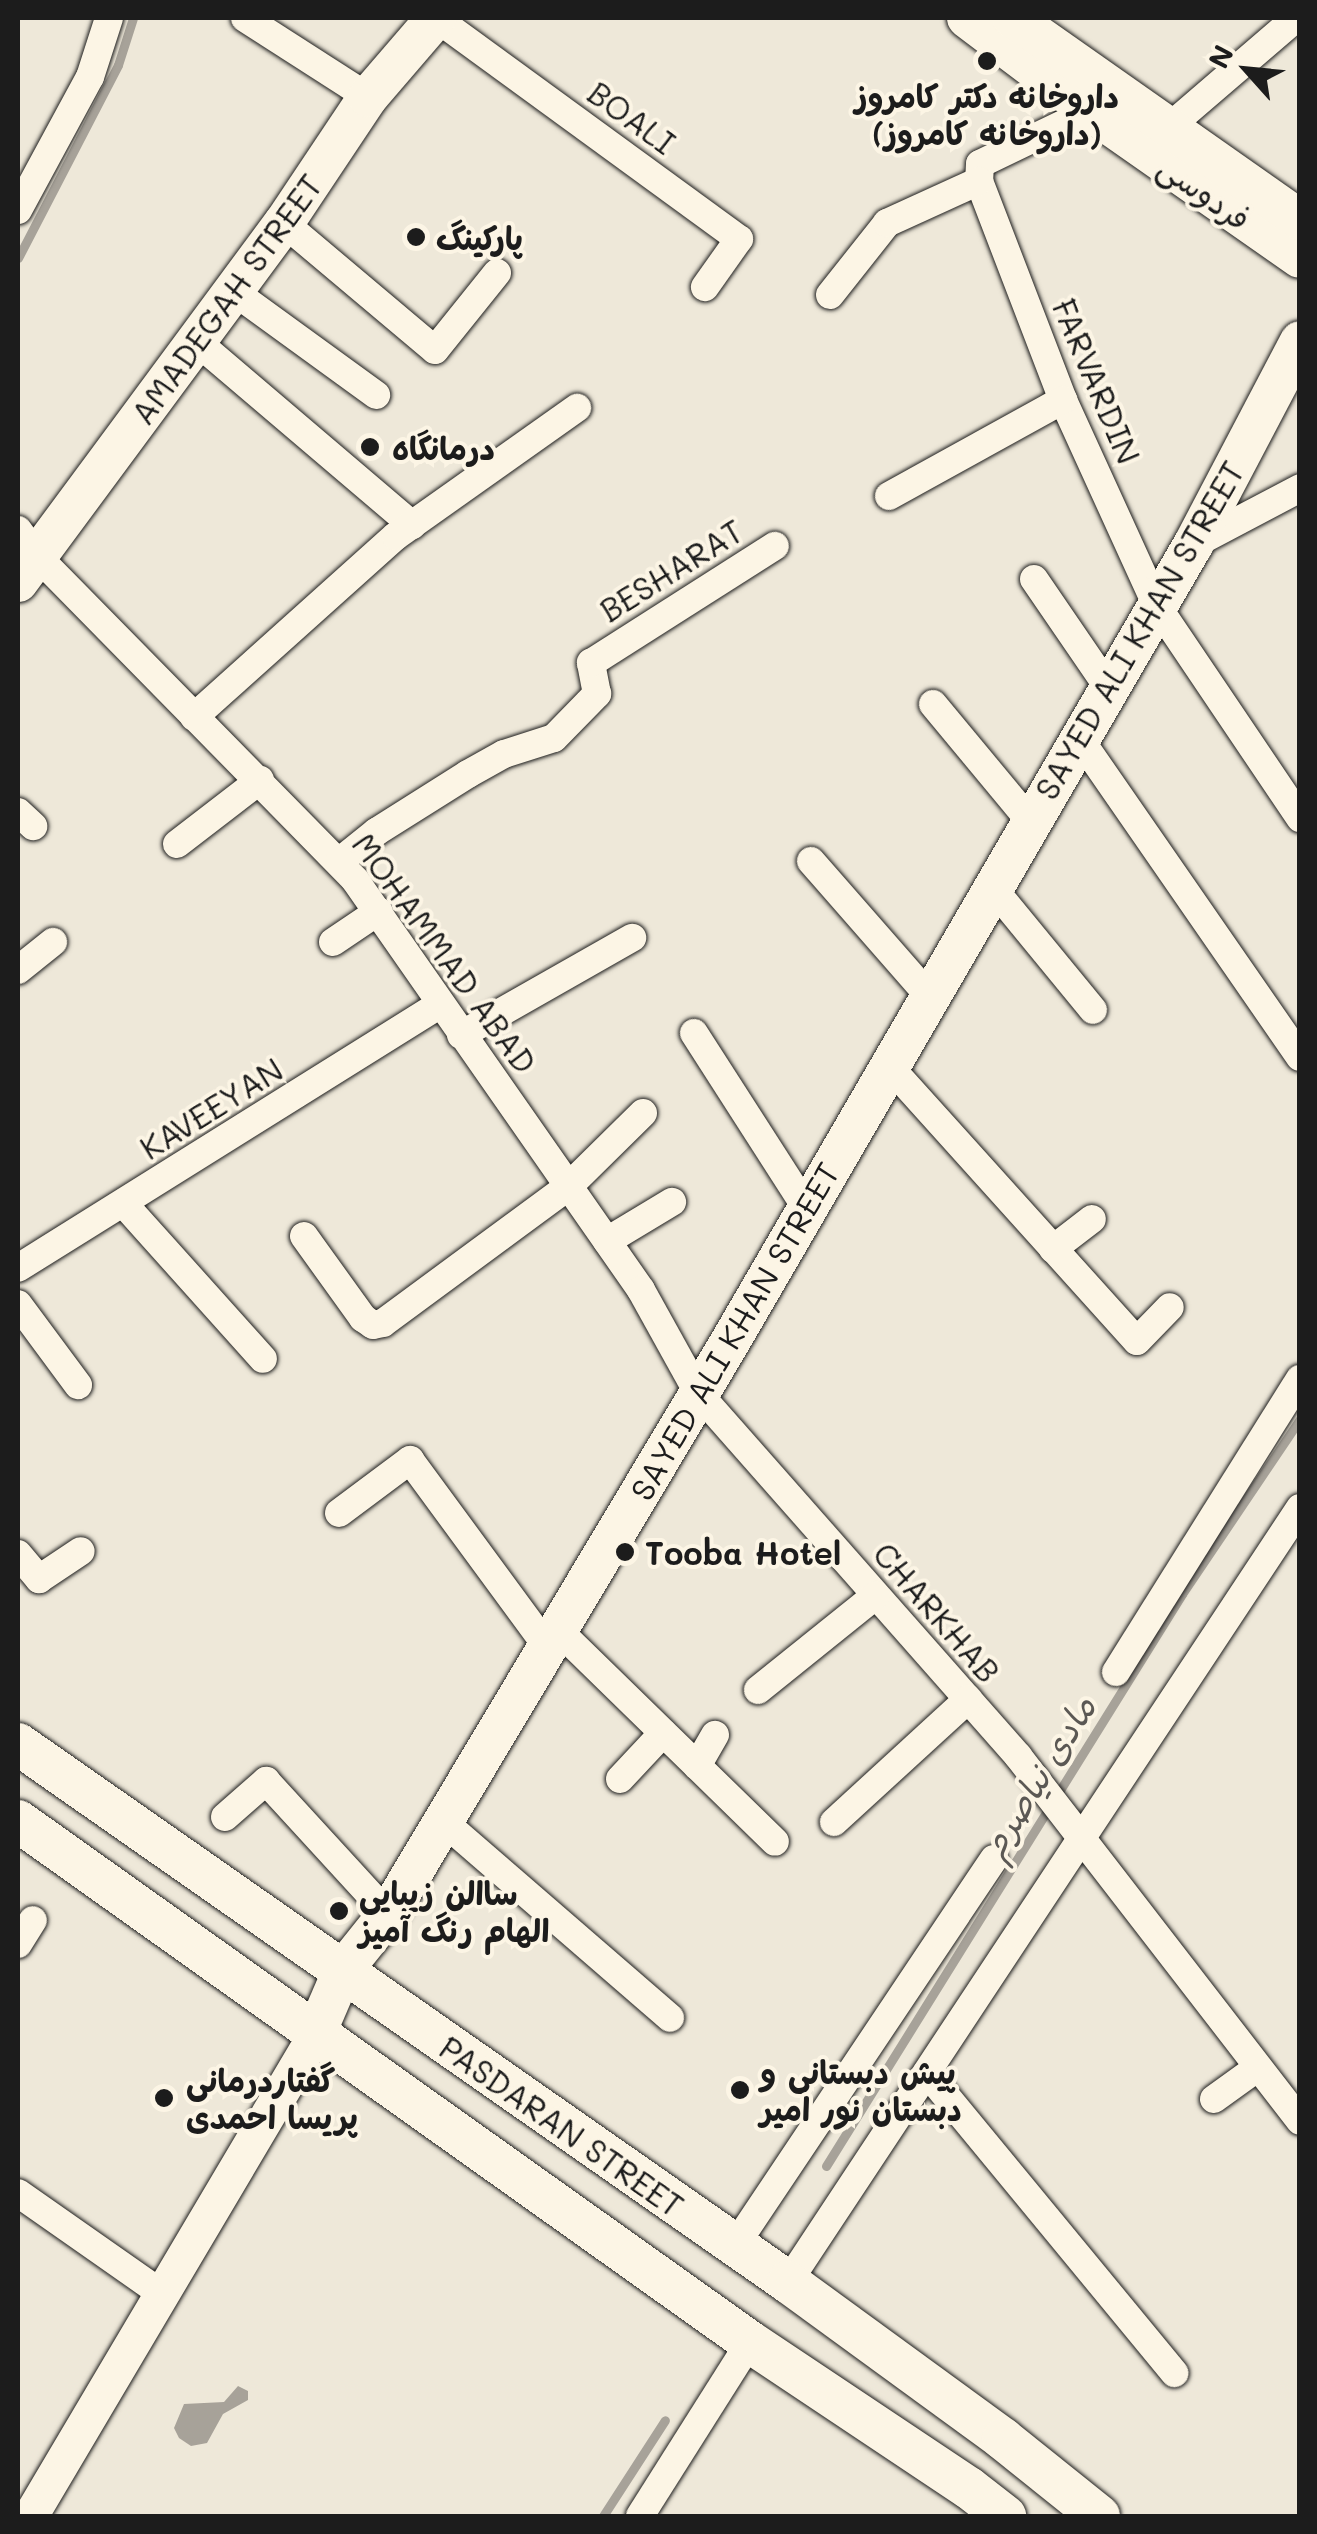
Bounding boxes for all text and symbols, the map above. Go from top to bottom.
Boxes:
north arrow [1197,20,1297,120]
text: N [1199,39,1241,74]
marker: داروخانه دکتر کامروز (داروخانه کامروز) [976,50,998,72]
street label: BOALI [581,73,683,161]
place label: داروخانه دکتر کامروز (داروخانه کامروز) [855,77,1119,152]
street label: فردوسی [1152,147,1258,237]
street label: AMADEGAH STREET [122,166,330,432]
place label: پارکینگ [436,218,523,256]
marker: پارکینگ [405,226,427,248]
street label: FARVARDIN [1045,293,1149,469]
place label: درمانگاه [392,428,495,466]
marker: درمانگاه [357,434,383,460]
street label: SAYED ALI KHAN STREET [1026,454,1252,806]
street label: BESHARAT [592,511,750,629]
street label: MOHAMMAD ABAD [345,825,545,1081]
street label: KAVEEYAN [133,1049,289,1167]
street label: SAYED ALI KHAN STREET [621,1155,847,1507]
place label: Tooba Hotel [645,1533,841,1571]
street label: CHARKHAB [866,1534,1008,1690]
marker: Tooba Hotel [614,1541,636,1563]
water label: مادی نیاصرم [971,1687,1103,1865]
place label: ساالن زیبایی الهام رنگ آمیز [359,1874,549,1949]
marker: ساالن زیبایی الهام رنگ آمیز [328,1900,350,1922]
street label: PASDARAN STREET [433,2027,691,2225]
place label: پیش دبستانی و دبستان نور امیر [760,2053,962,2128]
place label: گفتاردرمانی پریسا احمدی [186,2061,358,2136]
marker: پیش دبستانی و دبستان نور امیر [729,2079,751,2101]
marker: گفتاردرمانی پریسا احمدی [151,2085,177,2111]

